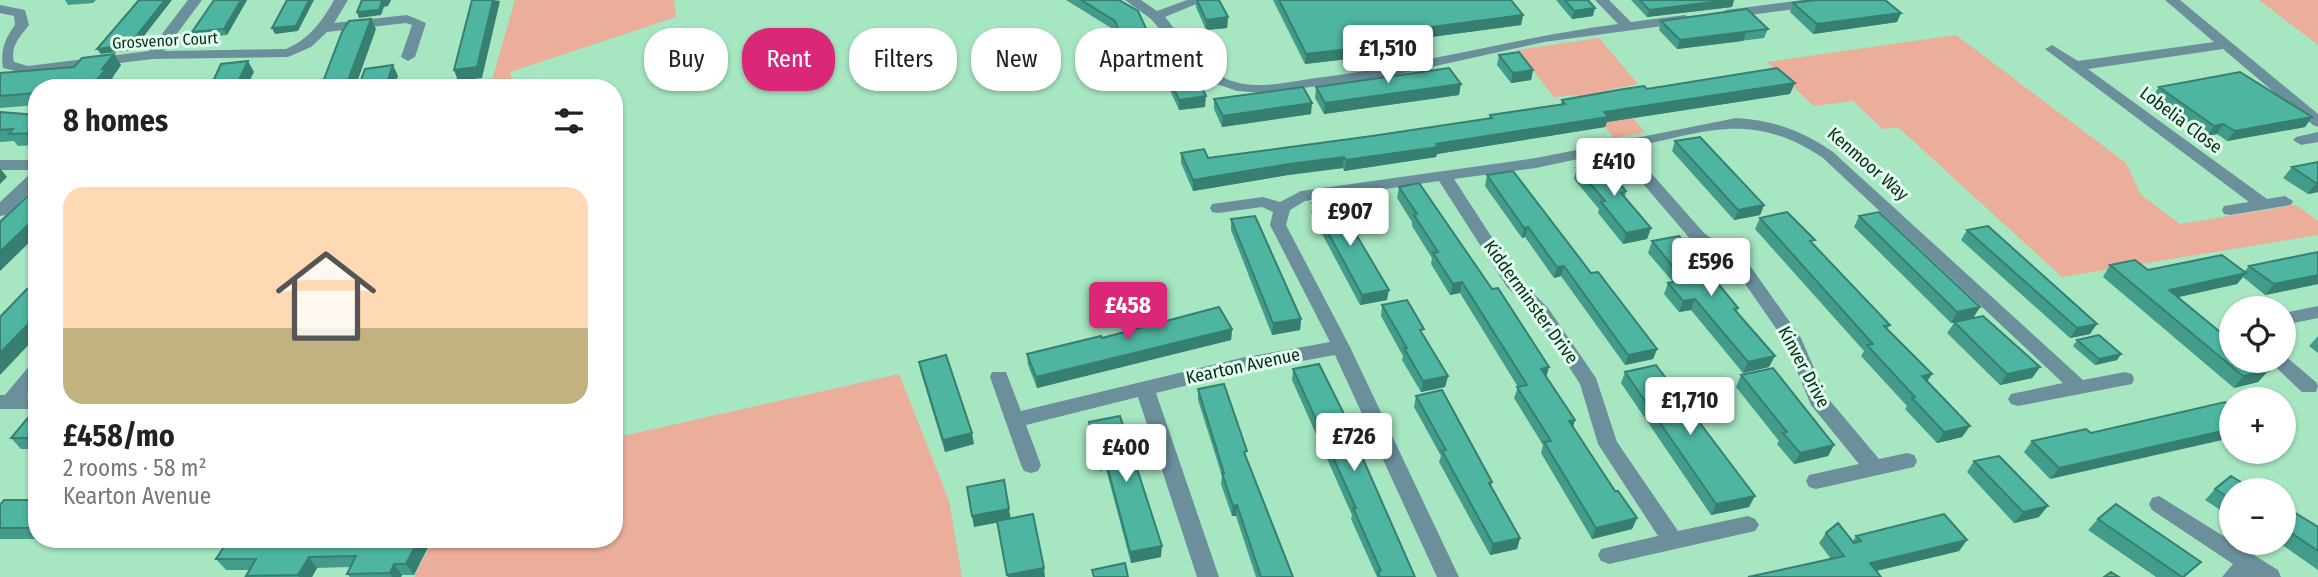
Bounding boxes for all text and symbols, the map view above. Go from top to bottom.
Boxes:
pin: £1,510 [1331,25,1445,85]
street label: Grosvenor Court [112,28,219,53]
chip: Buy [644,28,728,91]
chip: Rent [742,28,835,91]
chip: Filters [849,28,957,91]
chip: New [971,28,1061,91]
chip: Apartment [1075,28,1227,91]
text: £1,510 [1359,34,1417,62]
street label: Lobelia Close [2135,82,2227,158]
icon: filters [550,102,588,140]
text: 8 homes [63,103,168,139]
street label: Kenmoor Way [1823,123,1913,205]
pin: £410 [1573,138,1655,198]
text: £410 [1592,147,1636,175]
pin: £907 [1309,188,1391,248]
text: £907 [1328,197,1372,225]
icon: home [263,233,389,359]
street label: Kidderminster Drive [1479,236,1583,368]
pin: £596 [1670,238,1752,298]
text: £596 [1688,247,1734,275]
pin: £458 [1087,282,1169,342]
text: £458 [1105,291,1151,319]
map controls [2219,296,2296,555]
button: locate [2219,296,2296,373]
street label: Kinver Drive [1773,323,1835,411]
street label: Kearton Avenue [1184,343,1302,389]
pin: £1,710 [1633,378,1747,437]
text: £1,710 [1661,386,1719,414]
button: + [2219,387,2296,464]
pin: £726 [1313,414,1395,473]
text: £458/mo [63,418,175,454]
text: £726 [1332,422,1376,450]
pin: £400 [1085,424,1167,484]
text: £400 [1102,433,1150,461]
text: 2 rooms · 58 m² [63,454,207,482]
button: − [2219,478,2296,555]
text: Kearton Avenue [63,482,211,510]

